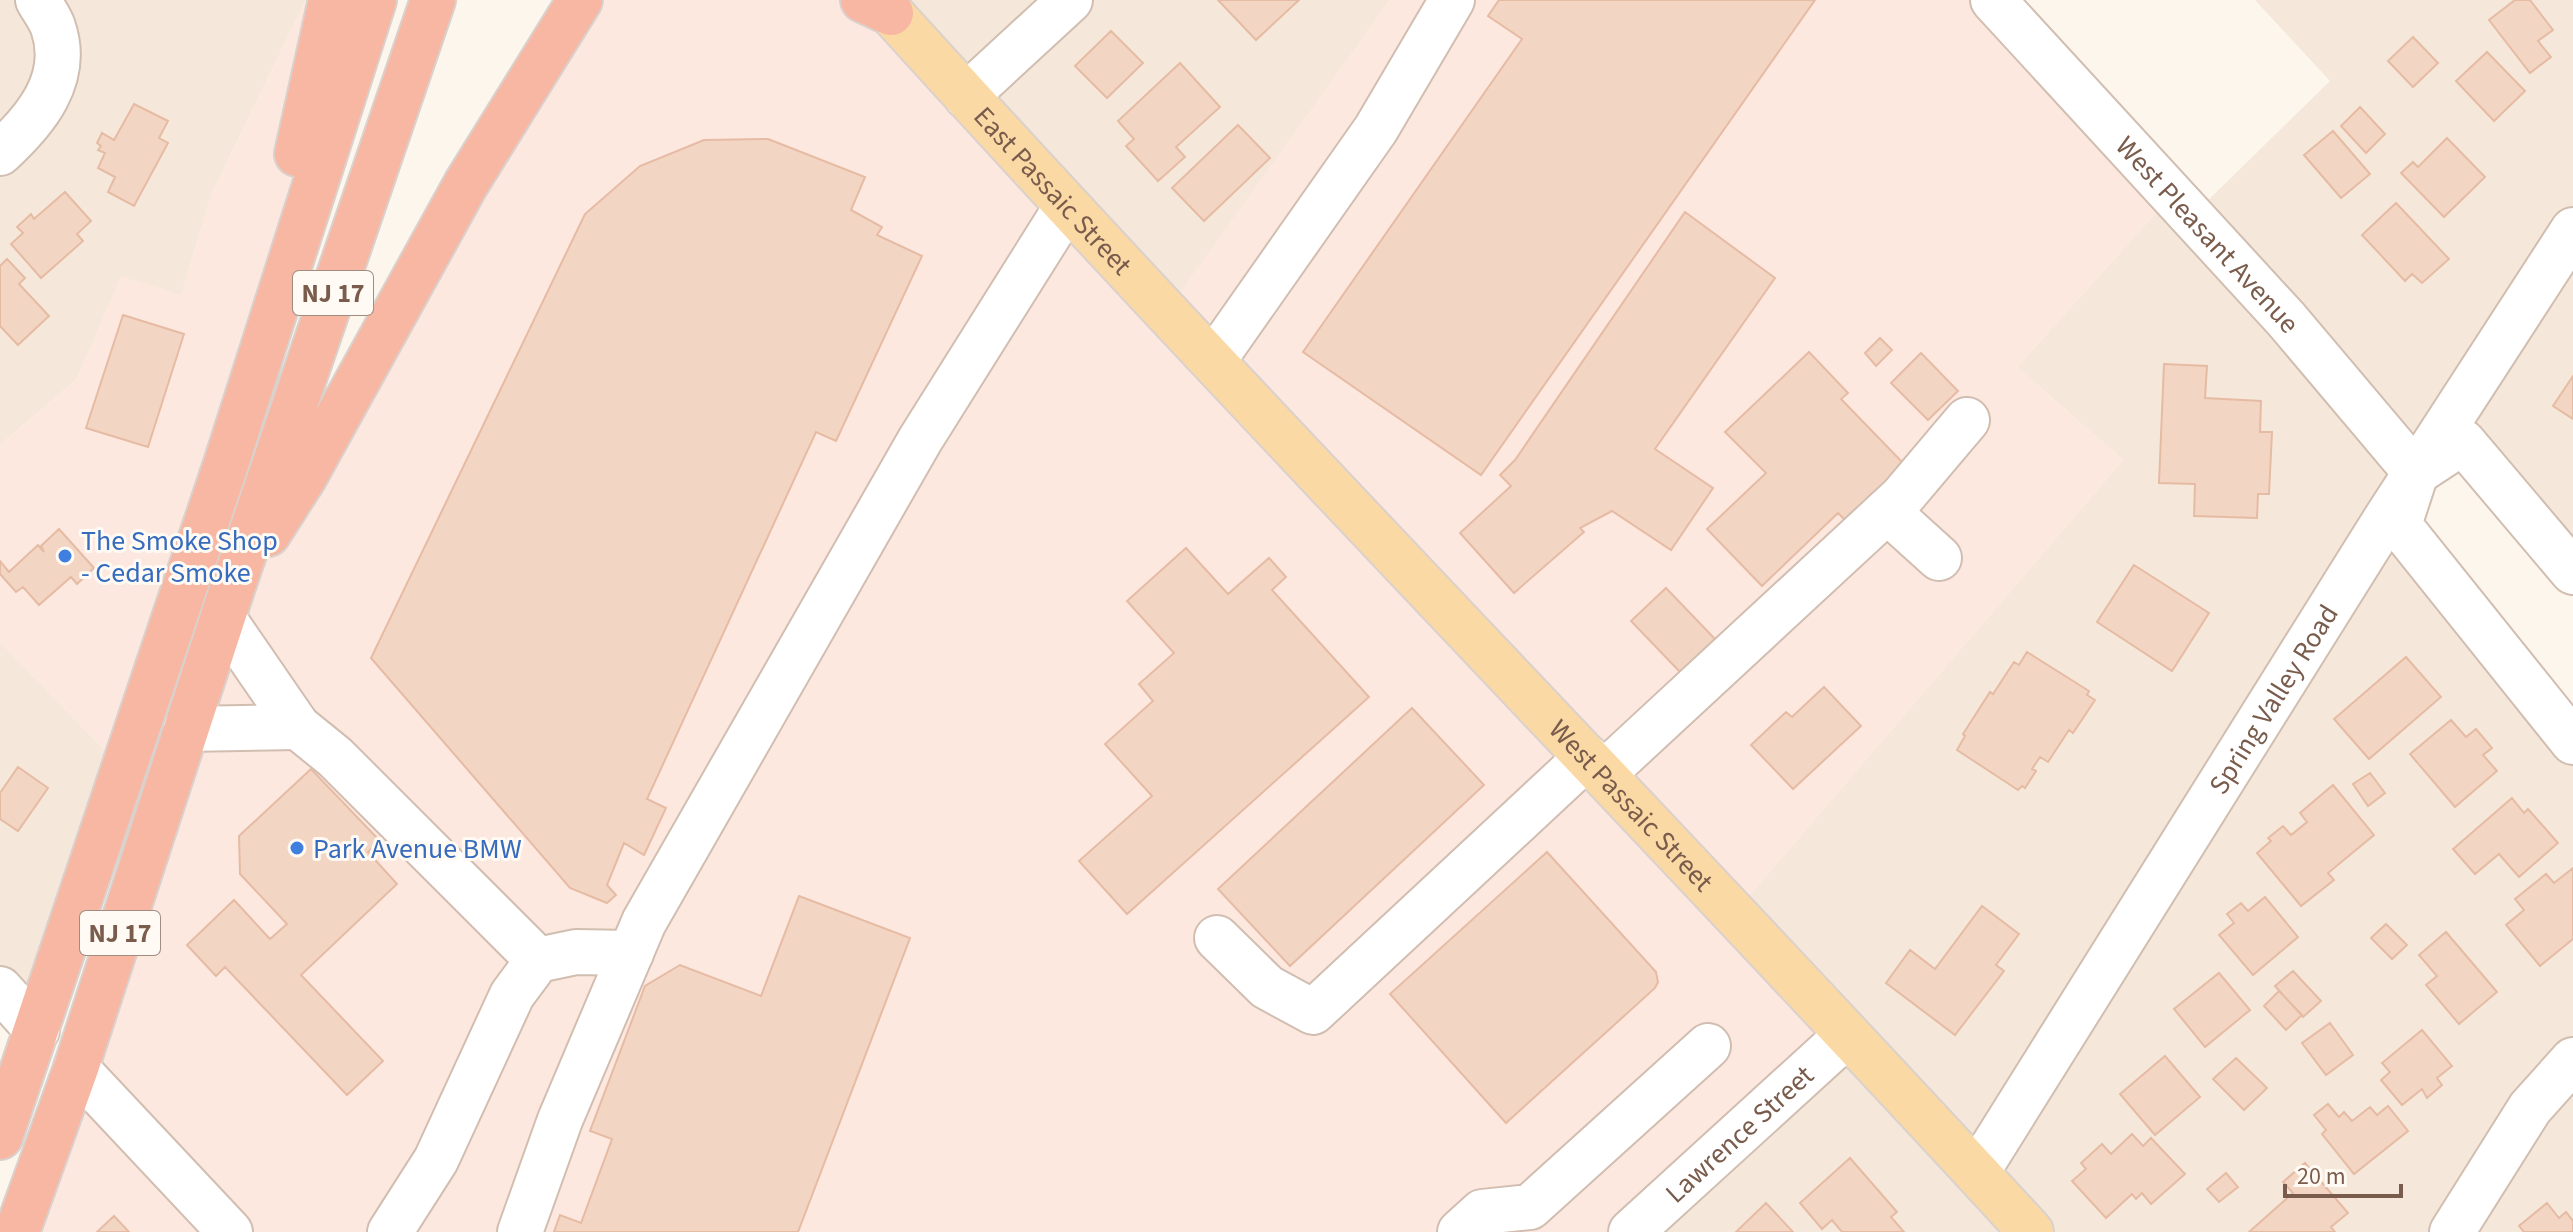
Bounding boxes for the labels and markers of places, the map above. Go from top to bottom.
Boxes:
place label: The Smoke Shop - Cedar Smoke [81,521,278,593]
marker: The Smoke Shop - Cedar Smoke [56,547,74,565]
place label: Park Avenue BMW [313,829,522,869]
marker: Park Avenue BMW [288,839,306,857]

